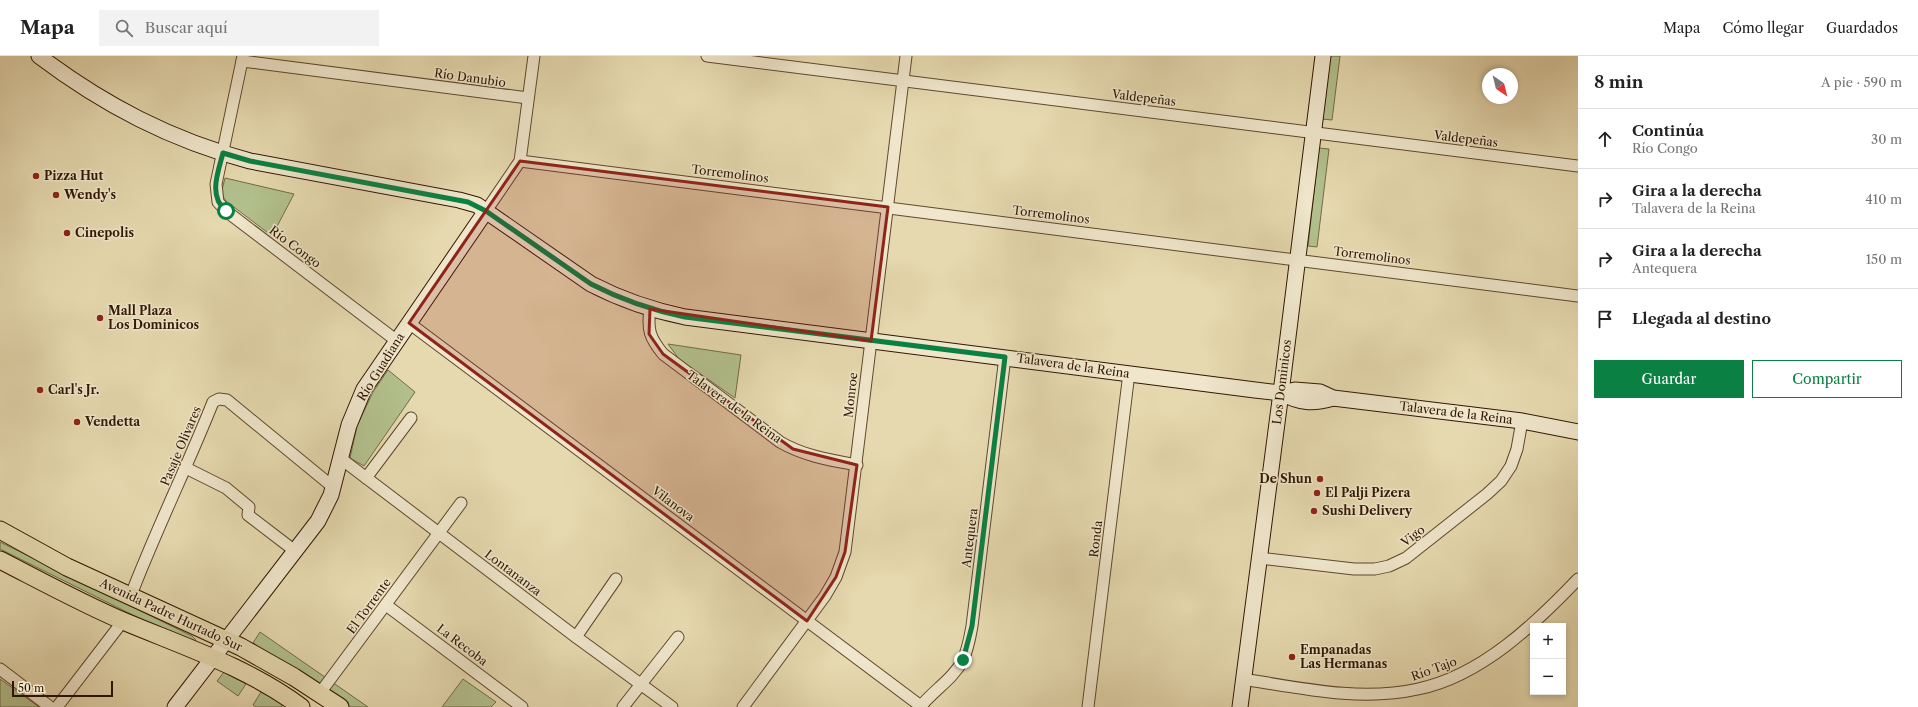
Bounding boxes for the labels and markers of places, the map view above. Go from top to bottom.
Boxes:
place label: Pizza Hut [44,168,104,183]
marker: Pizza Hut [31,171,41,181]
place label: Wendy's [63,187,116,202]
marker: Wendy's [51,190,61,200]
place label: Cinepolis [75,225,135,240]
marker: Cinepolis [62,228,72,238]
place label: Mall Plaza Los Dominicos [108,303,200,332]
marker: Mall Plaza Los Dominicos [95,313,105,323]
place label: Carl's Jr. [48,382,99,397]
marker: Carl's Jr. [35,385,45,395]
place label: Vendetta [84,414,141,429]
marker: Vendetta [72,417,82,427]
place label: De Shun [1259,471,1313,486]
marker: De Shun [1315,474,1325,484]
place label: El Palji Pizera [1325,485,1412,500]
marker: El Palji Pizera [1312,488,1322,498]
place label: Sushi Delivery [1322,503,1413,518]
marker: Sushi Delivery [1309,506,1319,516]
place label: Empanadas Las Hermanas [1300,642,1388,671]
marker: Empanadas Las Hermanas [1287,652,1297,662]

